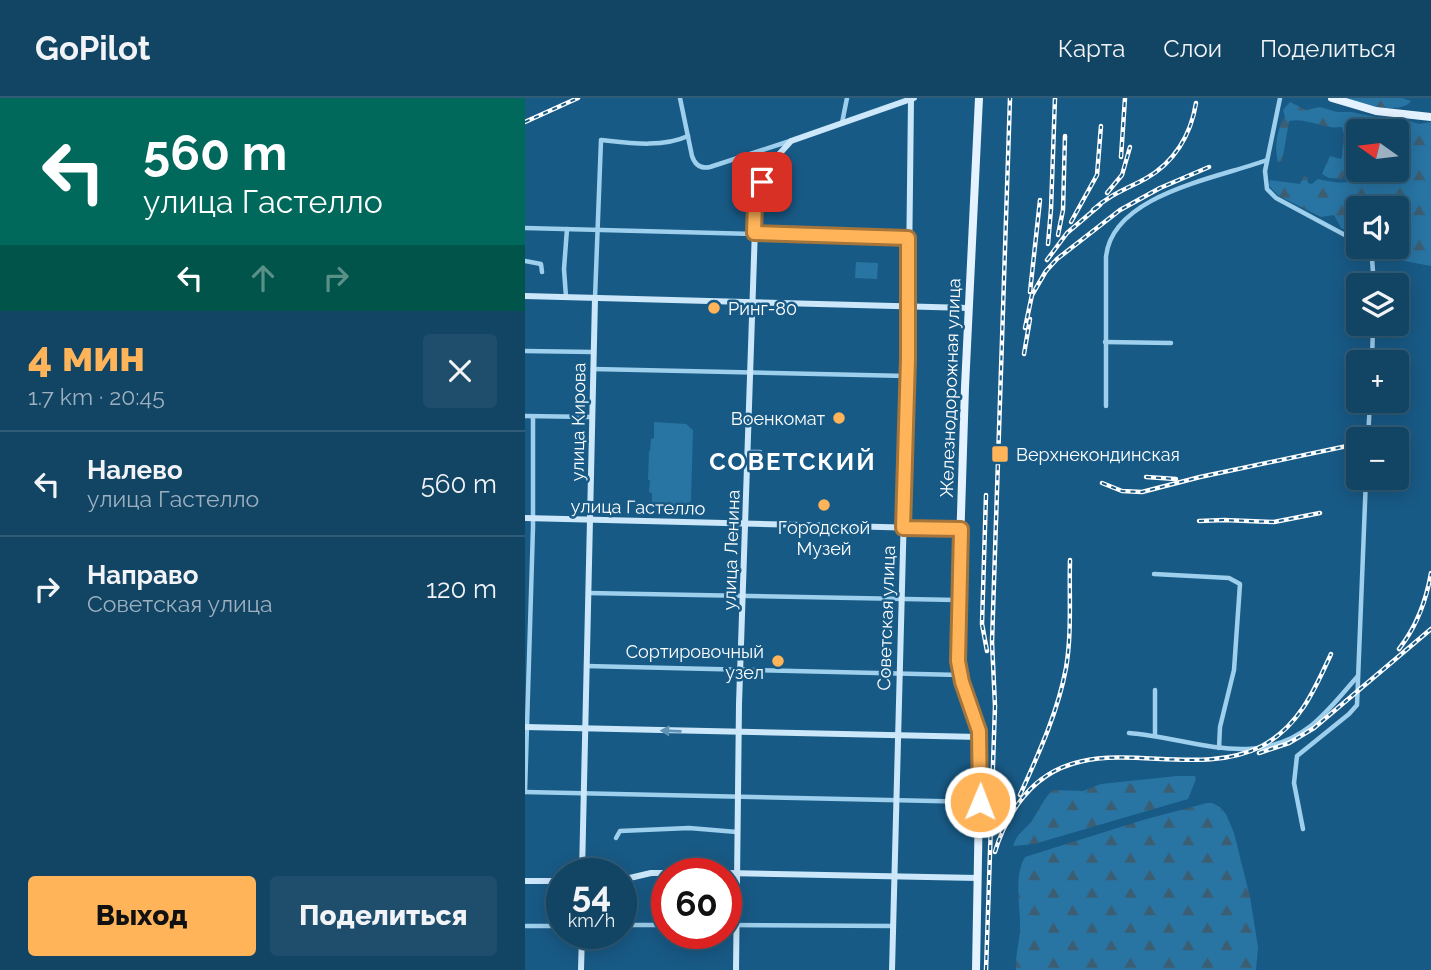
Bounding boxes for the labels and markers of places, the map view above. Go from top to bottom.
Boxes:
pin [732,152,792,212]
place label: Ринг-80 [728,298,797,319]
marker: Ринг-80 [706,300,722,316]
place label: Военкомат [731,408,825,429]
marker: Военкомат [831,410,847,426]
marker: Верхнекондинская [990,444,1010,464]
place label: Верхнекондинская [1016,444,1180,465]
marker: Городской Музей [816,497,832,513]
place label: Городской Музей [778,517,870,559]
place label: Сортировочный узел [626,641,764,683]
marker: Сортировочный узел [770,653,786,669]

